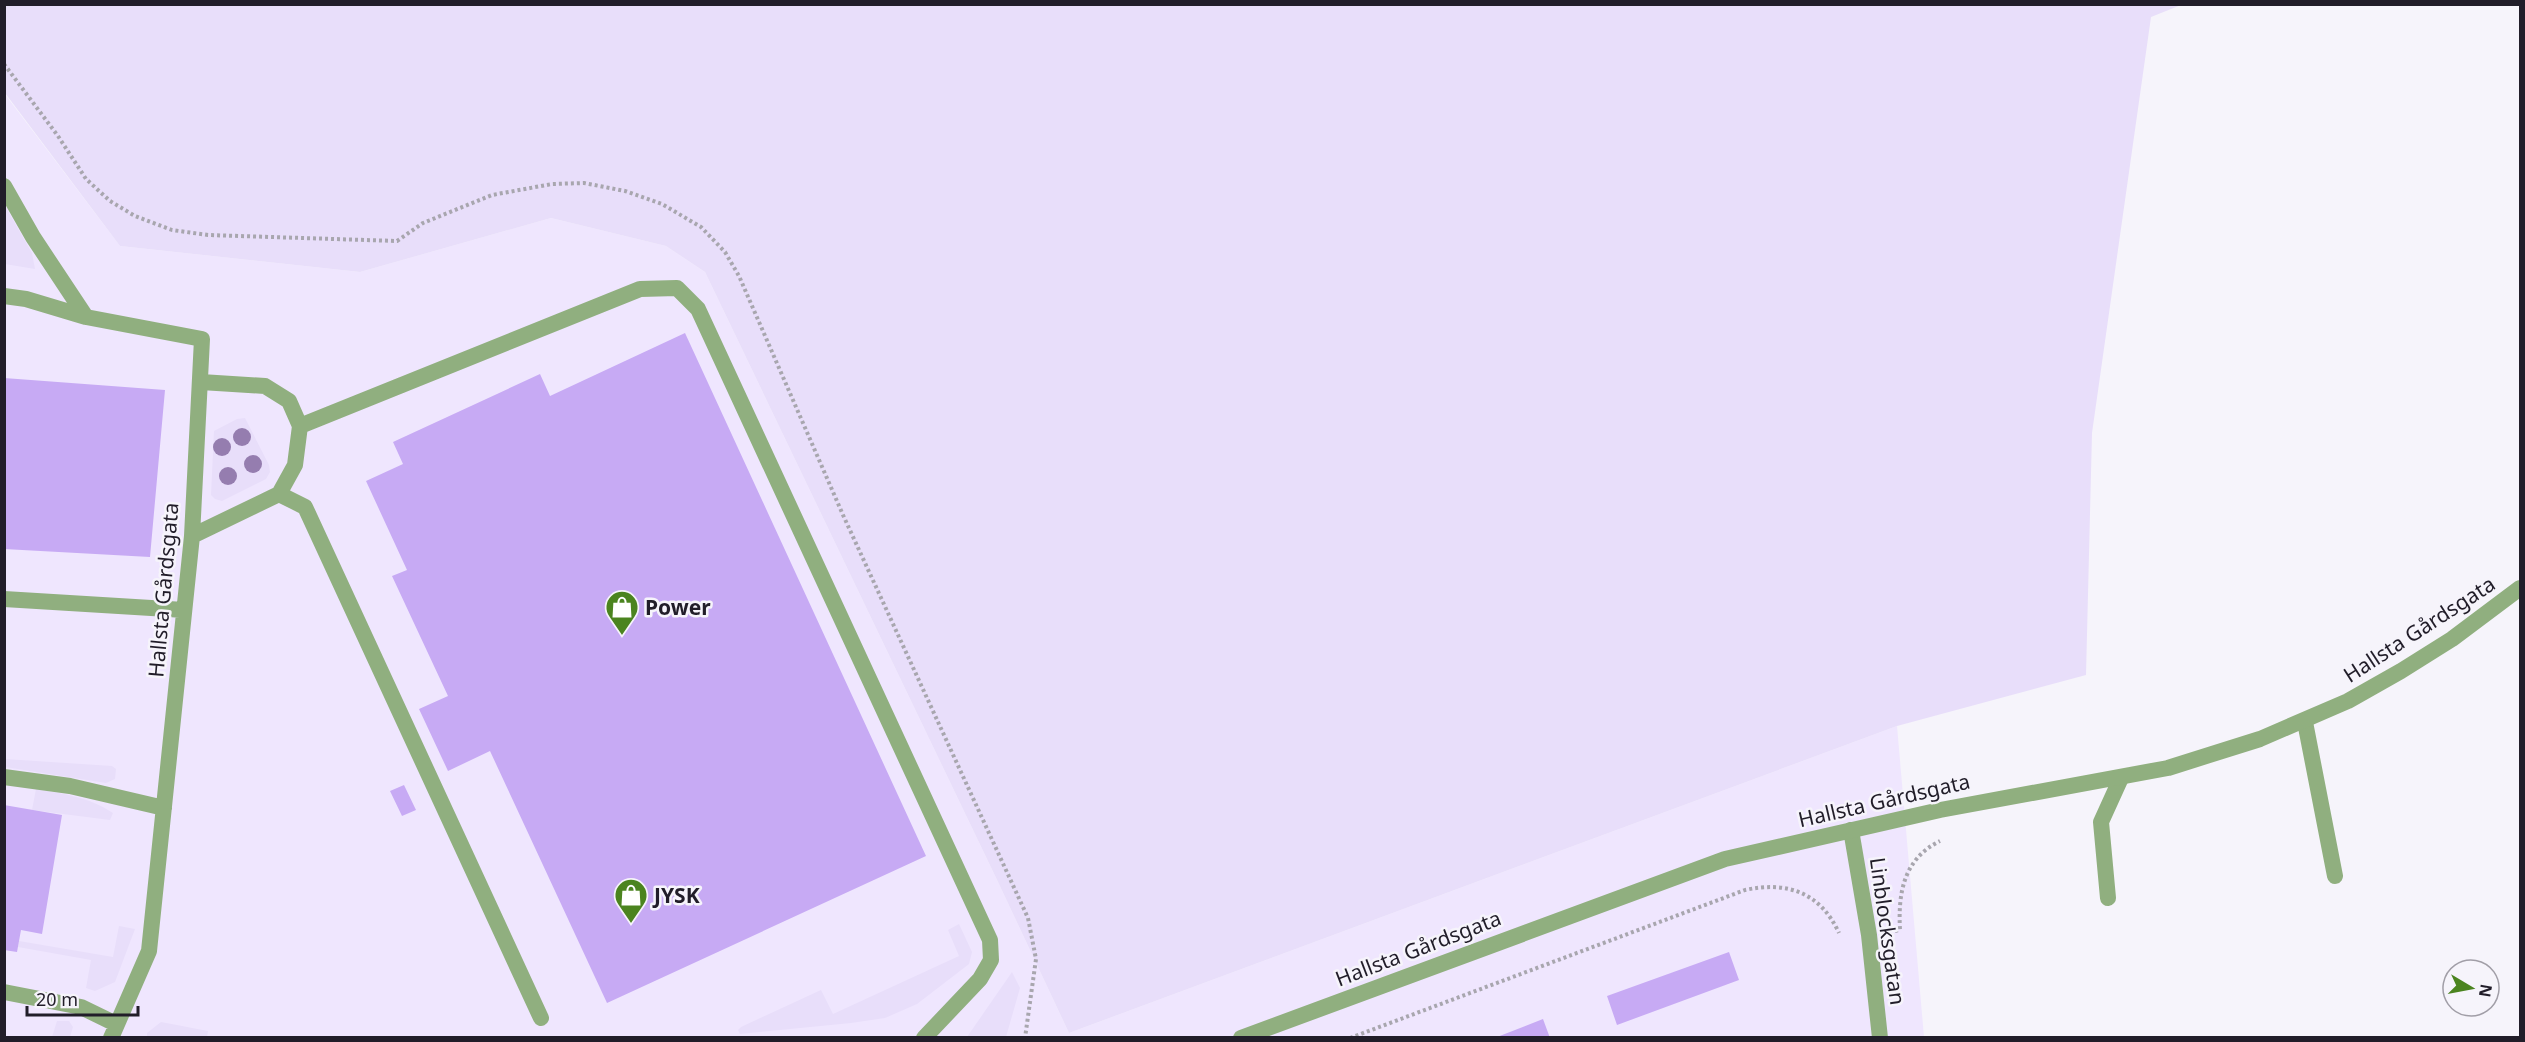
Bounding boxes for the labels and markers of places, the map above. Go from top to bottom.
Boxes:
shop icon: Power [604,589,640,636]
place label: Power [645,593,711,621]
shop icon: JYSK [613,877,649,924]
place label: JYSK [652,881,700,909]

